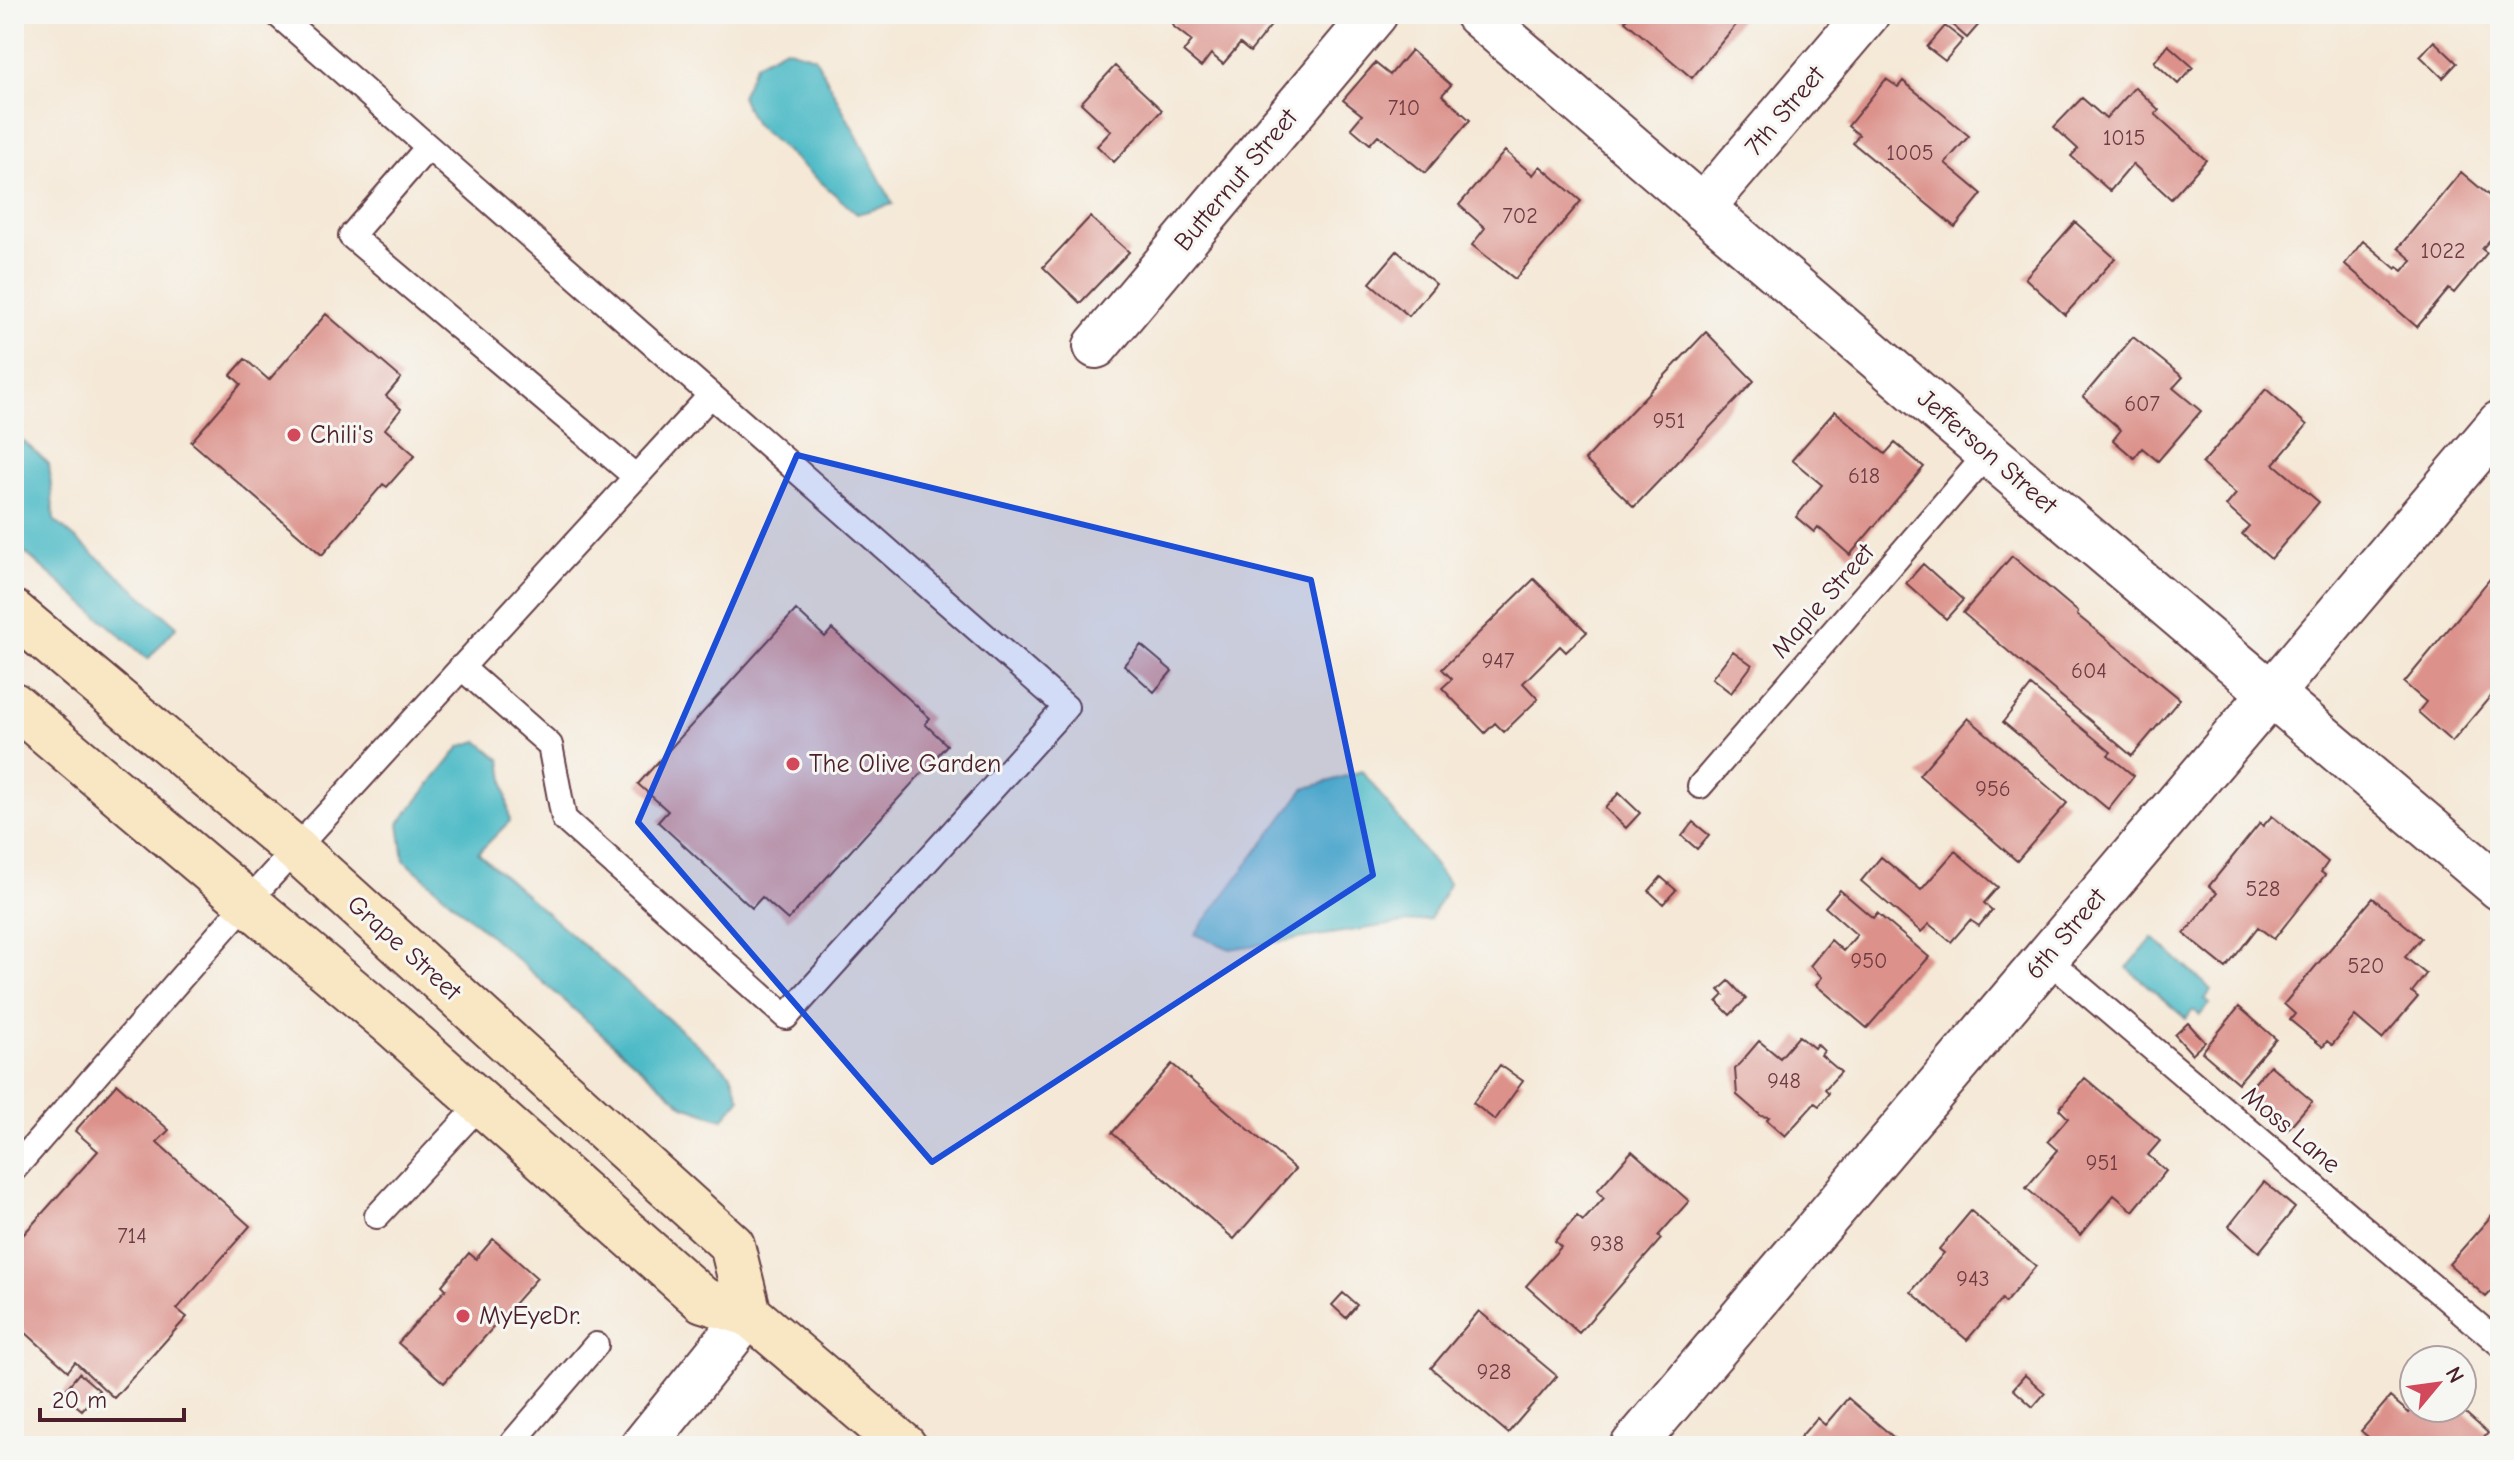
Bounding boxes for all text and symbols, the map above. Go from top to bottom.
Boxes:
street label: 7th Street [1739,59,1832,162]
house number: 710 [1388,95,1420,121]
street label: Butternut Street [1168,102,1305,257]
house number: 1015 [2103,125,2145,151]
house number: 1005 [1886,140,1934,166]
house number: 702 [1502,203,1538,229]
house number: 1022 [2420,238,2466,264]
street label: Jefferson Street [1911,383,2064,522]
house number: 607 [2124,391,2160,417]
house number: 951 [1653,408,1685,434]
place label: Chili's [310,420,373,450]
marker: Chili's [285,426,303,444]
house number: 618 [1848,463,1880,489]
street label: Maple Street [1765,537,1882,664]
house number: 947 [1482,648,1515,674]
house number: 604 [2071,658,2107,684]
place label: The Olive Garden [809,749,1001,779]
marker: The Olive Garden [784,755,802,773]
house number: 956 [1975,776,2011,802]
house number: 528 [2246,876,2280,902]
street label: 6th Street [2019,881,2114,985]
street label: Grape Street [341,889,468,1008]
house number: 950 [1850,948,1888,974]
house number: 520 [2348,953,2384,979]
house number: 948 [1767,1068,1801,1094]
street label: Moss Lane [2236,1080,2346,1180]
house number: 951 [2086,1150,2118,1176]
house number: 714 [117,1223,147,1249]
house number: 938 [1590,1231,1624,1257]
house number: 943 [1956,1266,1990,1292]
place label: MyEyeDr. [479,1301,580,1331]
marker: MyEyeDr. [454,1307,472,1325]
north arrow [2398,1344,2478,1424]
house number: 928 [1477,1359,1511,1385]
text: N [2440,1362,2469,1387]
scale bar [40,1372,184,1422]
text: 20 m [52,1386,107,1414]

